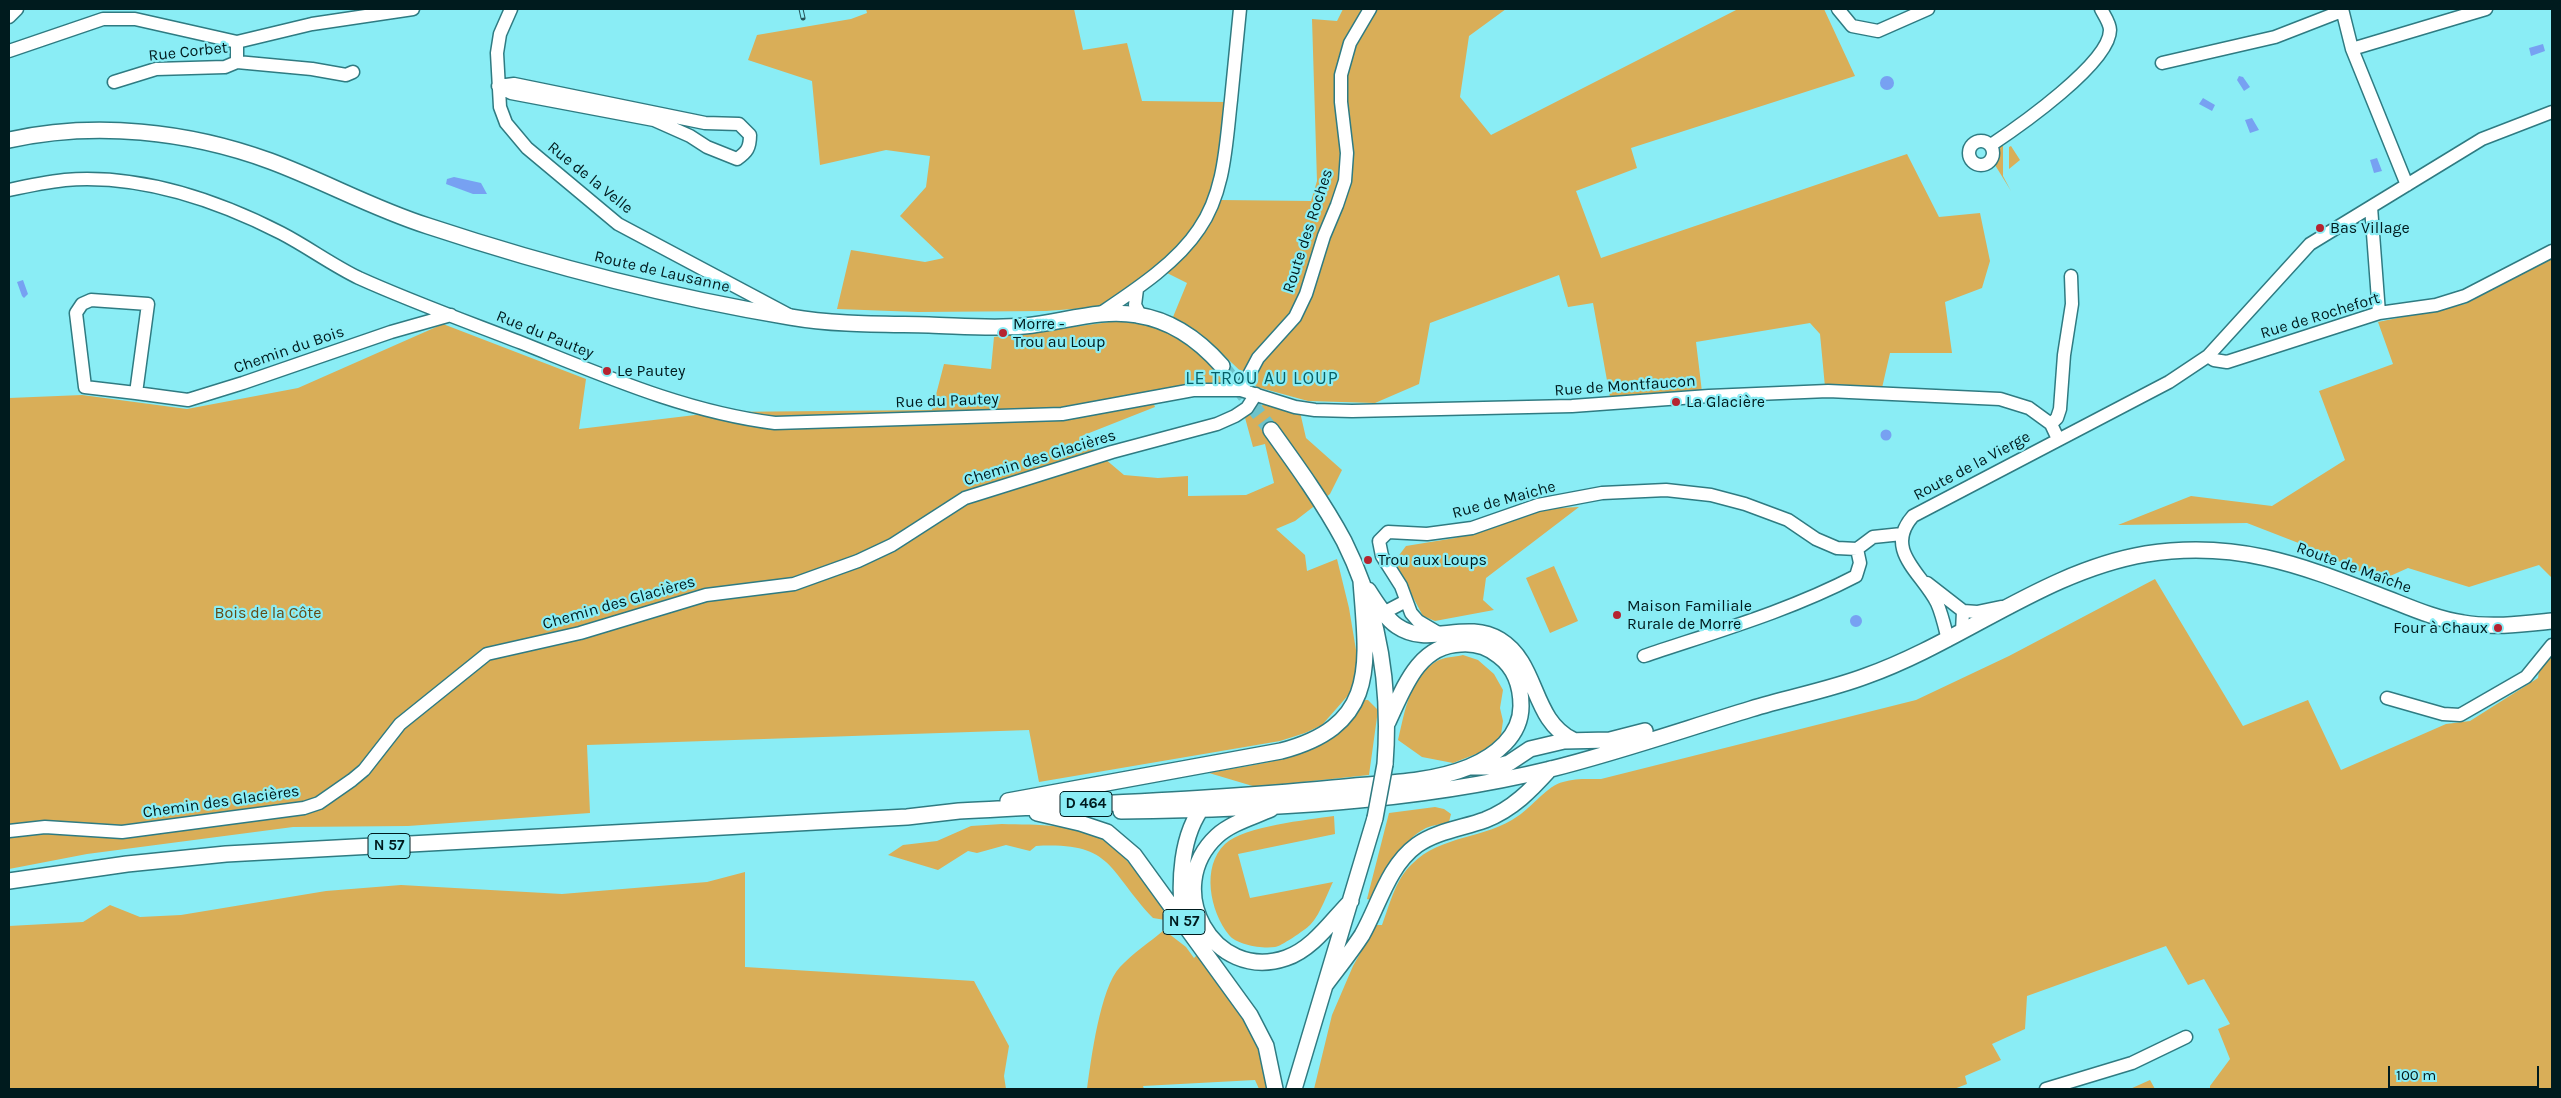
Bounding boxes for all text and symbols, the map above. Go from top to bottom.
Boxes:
street label: Rue Corbet [147,38,229,66]
street label: Rue de la Velle [544,138,636,218]
street label: Route des Roches [1279,167,1337,295]
place label: Bas Village [2330,218,2410,238]
marker: Bas Village [2314,222,2326,234]
street label: Route de Lausanne [592,247,732,297]
street label: Rue de Rochefort [2258,289,2382,343]
street label: Rue du Pautey [493,307,597,363]
place label: Morre - Trou au Loup [1013,314,1105,352]
street label: Chemin du Bois [231,322,347,378]
marker: Morre - Trou au Loup [997,327,1009,339]
place label: Le Pautey [617,361,686,381]
marker: Le Pautey [601,365,613,377]
district label: LE TROU AU LOUP [1183,368,1341,390]
street label: Rue de Montfaucon [1554,371,1696,401]
street label: Rue du Pautey [895,390,999,412]
place label: La Glacière [1686,392,1765,412]
marker: La Glacière [1670,396,1682,408]
street label: Chemin des Glacières [962,426,1118,490]
street label: Route de la Vierge [1910,427,2034,505]
street label: Rue de Maiche [1450,477,1558,523]
street label: Route de Maîche [2294,538,2414,598]
place label: Trou aux Loups [1378,550,1487,570]
marker: Trou aux Loups [1362,554,1374,566]
street label: Chemin des Glacières [540,572,698,634]
place label: Maison Familiale Rurale de Morre [1627,596,1752,634]
park label: Bois de la Côte [214,603,322,623]
marker: Maison Familiale Rurale de Morre [1611,609,1623,621]
place label: Four à Chaux [2393,618,2488,638]
marker: Four à Chaux [2492,622,2504,634]
street label: Chemin des Glacières [141,781,301,823]
road number: D 464 [1060,792,1112,816]
road number: N 57 [368,834,410,858]
road number: N 57 [1163,910,1205,934]
scale bar [2391,1056,2542,1088]
text: 100 m [2396,1066,2436,1084]

